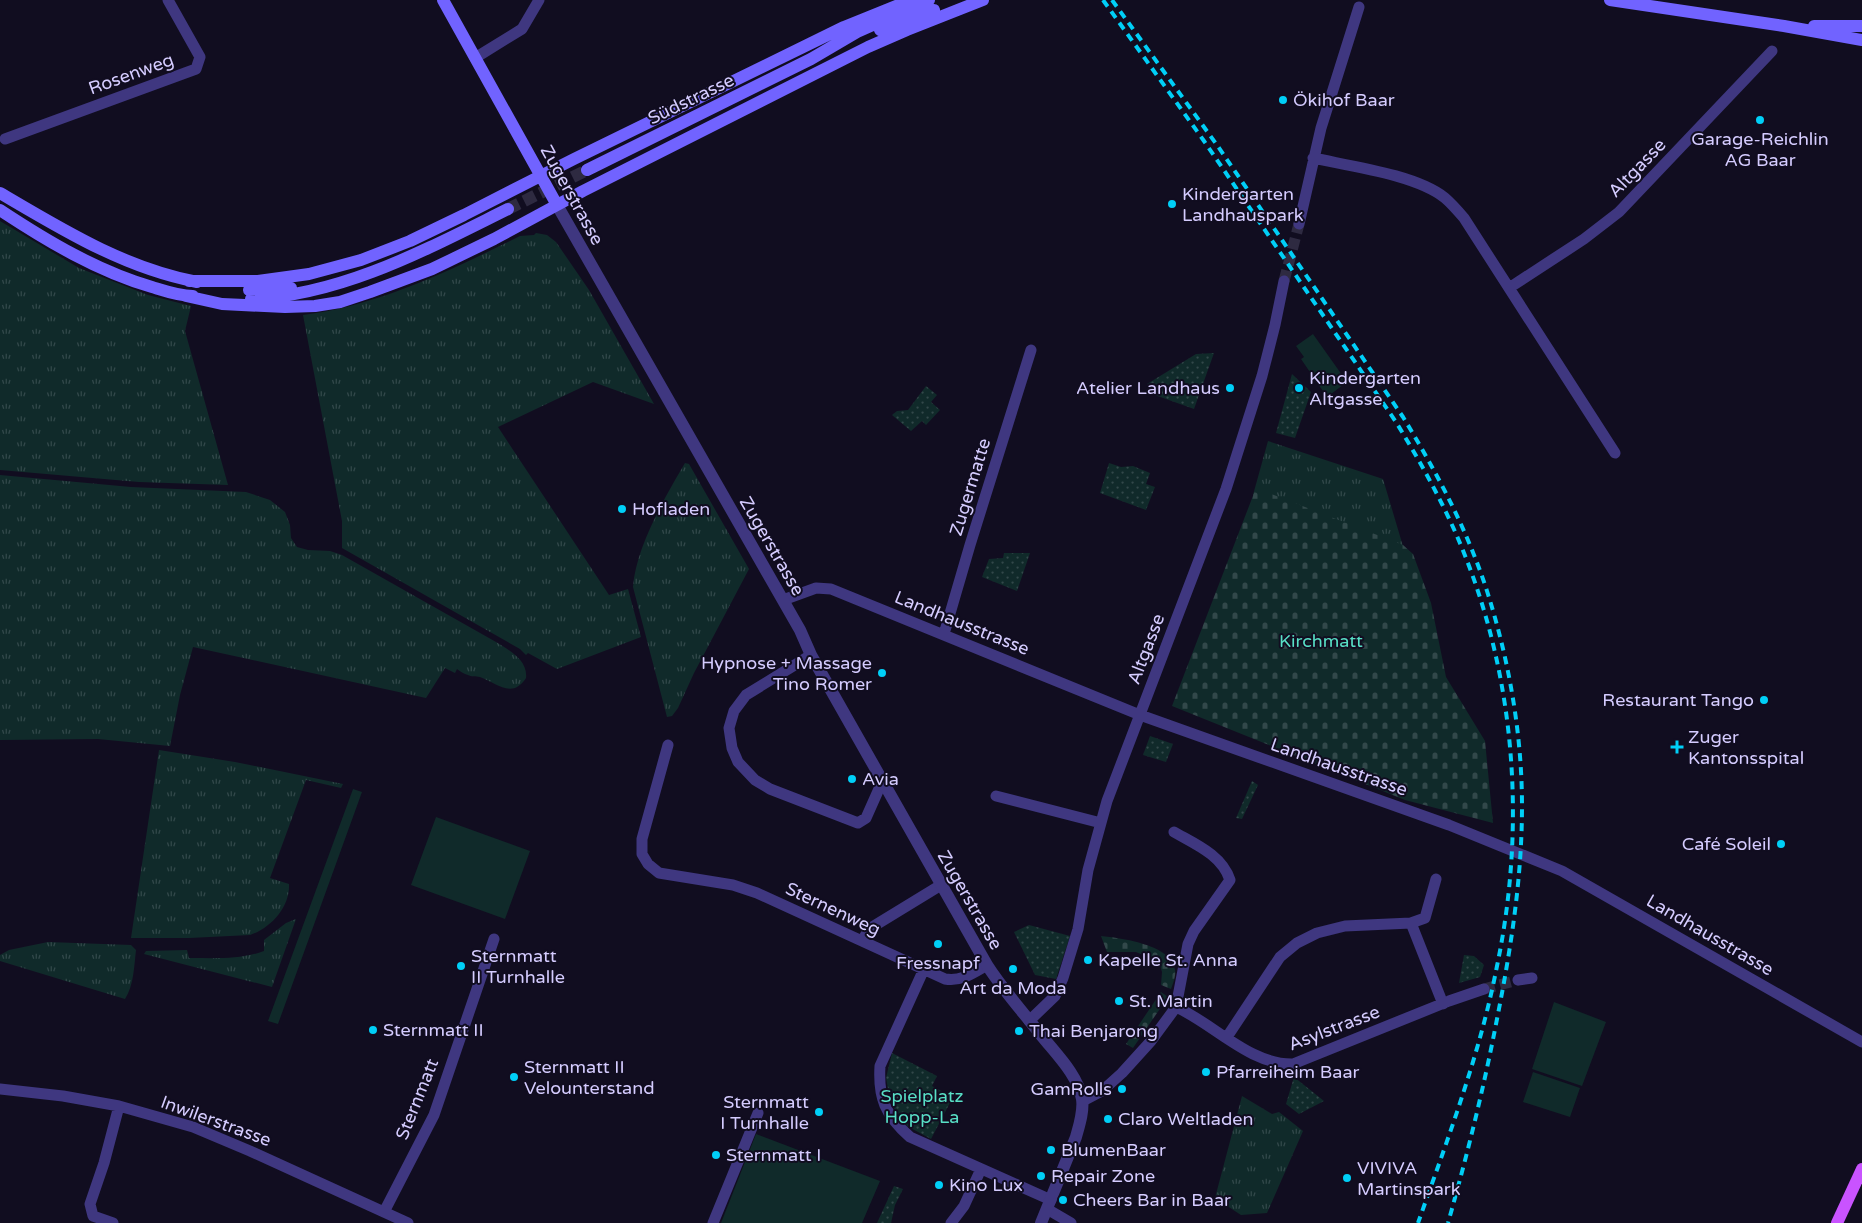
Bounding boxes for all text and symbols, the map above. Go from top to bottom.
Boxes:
street label: Rosenweg [85,48,177,100]
street label: Südstrasse [644,69,738,129]
place label: Ökihof Baar [1293,89,1395,111]
marker: Ökihof Baar [1277,94,1289,106]
marker: Garage-Reichlin AG Baar [1754,114,1766,126]
place label: Garage-Reichlin AG Baar [1691,128,1829,171]
street label: Altgasse [1604,134,1670,202]
street label: Zugerstrasse [536,141,608,249]
place label: Kindergarten Landhauspark [1182,183,1304,226]
marker: Kindergarten Landhauspark [1166,198,1178,210]
place label: Kindergarten Altgasse [1309,367,1421,410]
place label: Atelier Landhaus [1076,377,1220,399]
marker: Atelier Landhaus [1224,382,1236,394]
marker: Kindergarten Altgasse [1293,382,1305,394]
street label: Zugermatte [945,435,995,539]
street label: Zugerstrasse [735,493,809,599]
place label: Hofladen [632,498,710,520]
marker: Hofladen [616,503,628,515]
street label: Landhausstrasse [891,586,1033,660]
street label: Altgasse [1123,611,1169,687]
park label: Kirchmatt [1279,630,1363,652]
place label: Hypnose + Massage Tino Romer [701,652,872,695]
marker: Hypnose + Massage Tino Romer [876,667,888,679]
place label: Restaurant Tango [1602,689,1754,711]
marker: Restaurant Tango [1758,694,1770,706]
place label: Zuger Kantonsspital [1688,726,1804,769]
street label: Landhausstrasse [1268,733,1410,801]
marker: Zuger Kantonsspital [1670,740,1684,754]
place label: Avia [862,768,899,790]
marker: Avia [846,773,858,785]
place label: Café Soleil [1682,833,1771,855]
marker: Café Soleil [1775,838,1787,850]
street label: Zugerstrasse [933,847,1007,953]
street label: Sternenweg [782,877,884,941]
street label: Landhausstrasse [1642,890,1778,980]
marker: Fressnapf [932,938,944,950]
place label: Sternmatt II Turnhalle [471,945,565,988]
place label: Kapelle St. Anna [1098,949,1238,971]
place label: Fressnapf [896,952,980,974]
marker: Kapelle St. Anna [1082,954,1094,966]
marker: Sternmatt II Turnhalle [455,960,467,972]
marker: Art da Moda [1007,963,1019,975]
place label: Art da Moda [959,977,1067,999]
place label: St. Martin [1129,990,1213,1012]
marker: St. Martin [1113,995,1125,1007]
street label: Asylstrasse [1285,1001,1383,1055]
place label: Sternmatt II [383,1019,484,1041]
place label: Thai Benjarong [1029,1020,1158,1042]
marker: Sternmatt II [367,1024,379,1036]
marker: Thai Benjarong [1013,1025,1025,1037]
street label: Sternmatt [391,1055,443,1143]
place label: Sternmatt II Velounterstand [524,1056,655,1099]
place label: Pfarreiheim Baar [1216,1061,1360,1083]
marker: Pfarreiheim Baar [1200,1066,1212,1078]
marker: Sternmatt II Velounterstand [508,1071,520,1083]
place label: GamRolls [1031,1078,1112,1100]
marker: GamRolls [1116,1083,1128,1095]
park label: Spielplatz Hopp-La [880,1085,964,1128]
street label: Inwilerstrasse [158,1091,274,1151]
place label: Sternmatt I Turnhalle [720,1091,809,1134]
marker: Sternmatt I Turnhalle [813,1106,825,1118]
place label: Claro Weltladen [1118,1108,1253,1130]
marker: Claro Weltladen [1102,1113,1114,1125]
place label: BlumenBaar [1061,1139,1166,1161]
place label: Sternmatt I [726,1144,821,1166]
marker: BlumenBaar [1045,1144,1057,1156]
marker: Sternmatt I [710,1149,722,1161]
place label: VIVIVA Martinspark [1357,1157,1461,1200]
place label: Repair Zone [1051,1165,1155,1187]
marker: Repair Zone [1035,1170,1047,1182]
marker: VIVIVA Martinspark [1341,1172,1353,1184]
place label: Kino Lux [949,1174,1023,1196]
marker: Kino Lux [933,1179,945,1191]
place label: Cheers Bar in Baar [1073,1189,1231,1211]
marker: Cheers Bar in Baar [1057,1194,1069,1206]

